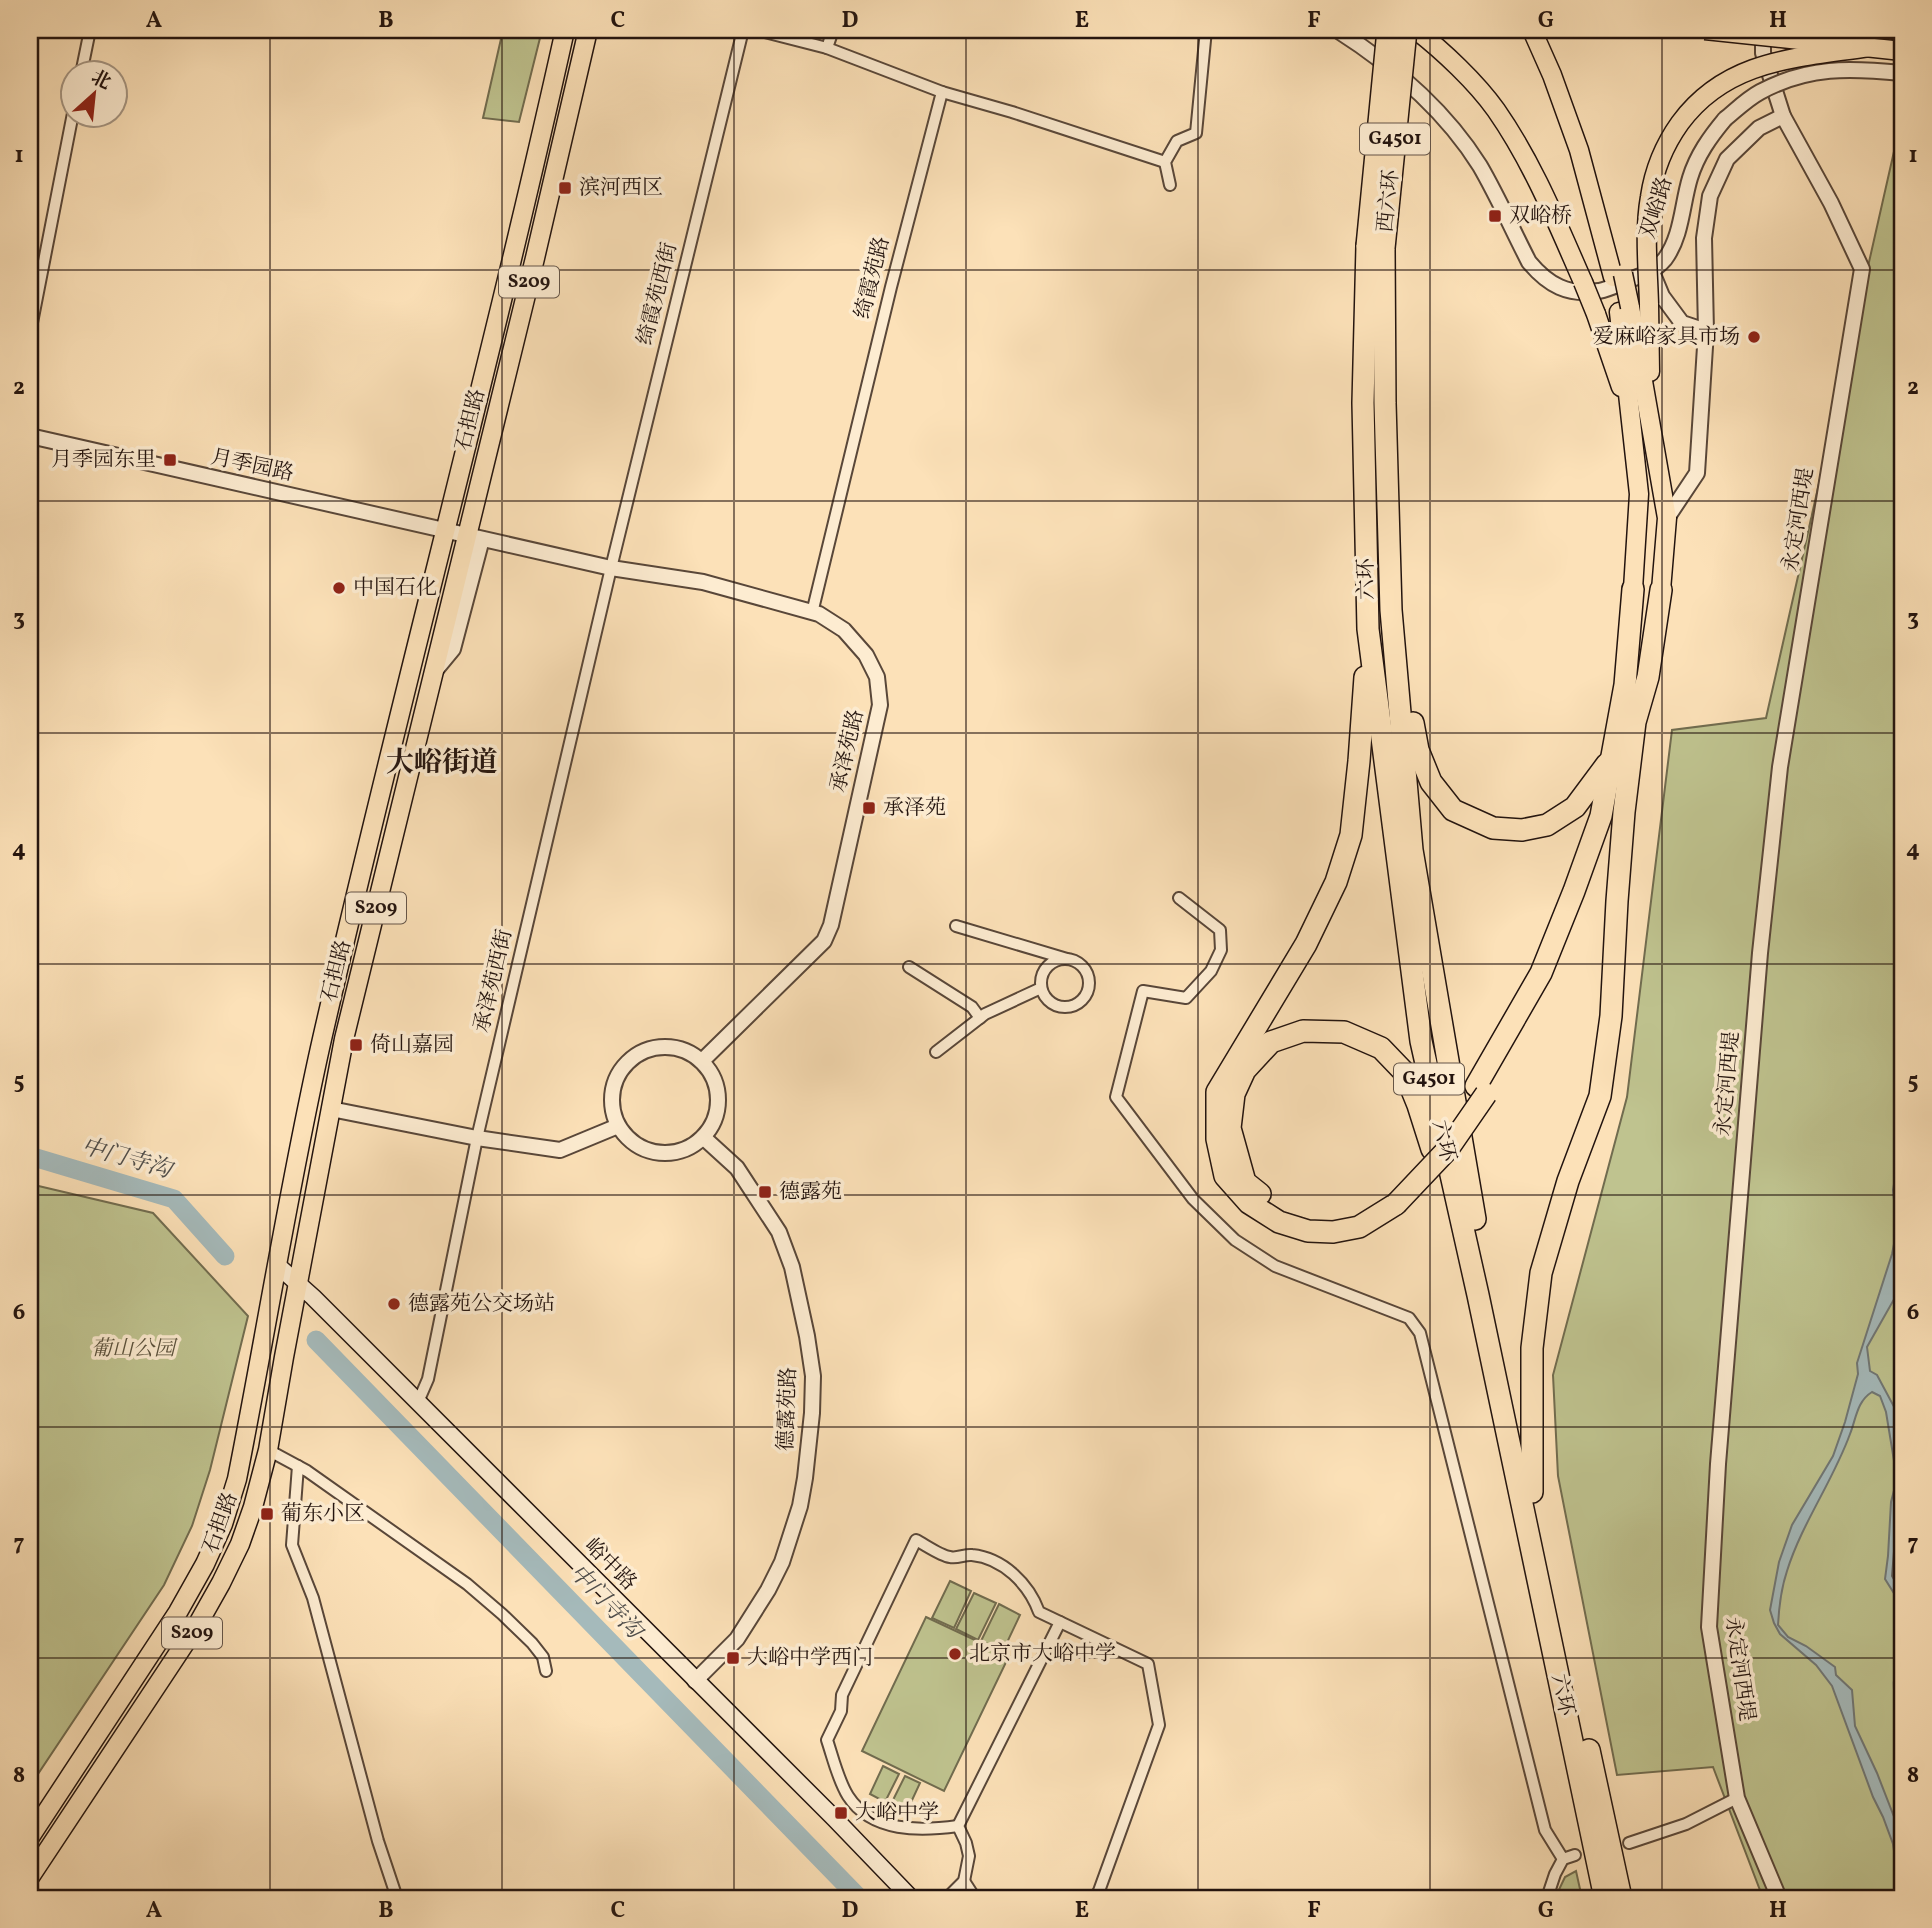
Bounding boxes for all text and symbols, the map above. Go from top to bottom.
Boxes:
text: A [146,5,162,37]
text: B [378,5,394,37]
text: C [611,5,625,37]
text: D [842,5,859,37]
text: E [1075,5,1089,37]
text: F [1307,5,1321,37]
text: G [1538,5,1554,37]
text: H [1769,5,1787,37]
north arrow [60,60,130,130]
text: 北 [86,65,115,97]
road number: G4501 [1360,124,1430,154]
text: 1 [14,140,24,172]
text: 1 [1908,140,1918,172]
street label: 西六环 [1371,168,1407,234]
place label: 滨河西区 [579,174,663,203]
street label: 双峪路 [1634,174,1680,242]
marker: 滨河西区 [557,180,573,196]
place label: 双峪桥 [1509,202,1572,231]
marker: 双峪桥 [1487,208,1503,224]
street label: 绮霞苑路 [849,234,897,322]
street label: 绮霞苑西街 [631,240,685,348]
road number: S209 [499,266,559,298]
place label: 爱麻峪家具市场 [1593,323,1740,352]
marker: 爱麻峪家具市场 [1746,329,1762,345]
text: 2 [13,372,25,404]
text: 2 [1907,372,1919,404]
street label: 石担路 [449,386,493,454]
street label: 月季园路 [208,443,296,489]
place label: 月季园东里 [51,446,156,475]
marker: 月季园东里 [162,452,178,468]
street label: 永定河西堤 [1776,466,1822,574]
street label: 六环 [1352,558,1382,600]
place label: 中国石化 [353,574,437,603]
marker: 中国石化 [331,580,347,596]
text: 3 [13,603,25,635]
text: 3 [1907,603,1919,635]
street label: 承泽苑路 [824,707,872,795]
district label: 大峪街道 [386,744,498,783]
place label: 承泽苑 [883,794,946,823]
marker: 承泽苑 [861,800,877,816]
text: 4 [12,834,26,866]
text: 4 [1906,834,1920,866]
road number: S209 [346,893,406,924]
street label: 承泽苑西街 [468,927,520,1035]
street label: 石担路 [315,937,359,1005]
street label: 永定河西堤 [1709,1030,1747,1138]
place label: 倚山嘉园 [370,1031,454,1060]
marker: 倚山嘉园 [348,1037,364,1053]
road number: G4501 [1394,1064,1464,1094]
text: 5 [13,1066,25,1098]
text: 5 [1907,1066,1919,1098]
street label: 六环 [1424,1117,1462,1165]
water label: 中门寺沟 [77,1131,178,1188]
place label: 德露苑 [779,1178,842,1207]
marker: 德露苑 [757,1184,773,1200]
place label: 德露苑公交场站 [408,1290,555,1319]
marker: 德露苑公交场站 [386,1296,402,1312]
text: 6 [13,1297,25,1329]
text: 6 [1907,1297,1919,1329]
park label: 葡山公园 [91,1335,178,1364]
street label: 德露苑路 [772,1367,804,1451]
street label: 石担路 [197,1488,245,1558]
place label: 葡东小区 [281,1500,365,1529]
marker: 葡东小区 [259,1506,275,1522]
text: 7 [14,1528,25,1560]
text: 7 [1908,1528,1919,1560]
street label: 峪中路 [577,1532,643,1598]
water label: 中门寺沟 [562,1558,651,1648]
street label: 永定河西堤 [1717,1615,1761,1723]
road number: S209 [162,1618,222,1648]
place label: 北京市大峪中学 [969,1640,1116,1669]
place label: 大峪中学西门 [747,1644,873,1673]
marker: 北京市大峪中学 [947,1646,963,1662]
marker: 大峪中学西门 [725,1650,741,1666]
street label: 六环 [1543,1671,1581,1719]
text: 8 [13,1760,25,1792]
text: 8 [1907,1760,1919,1792]
place label: 大峪中学 [855,1799,939,1828]
marker: 大峪中学 [833,1805,849,1821]
text: A [146,1895,162,1927]
text: B [378,1895,394,1927]
text: C [611,1895,625,1927]
text: D [842,1895,859,1927]
text: E [1075,1895,1089,1927]
text: F [1307,1895,1321,1927]
text: G [1538,1895,1554,1927]
text: H [1769,1895,1787,1927]

